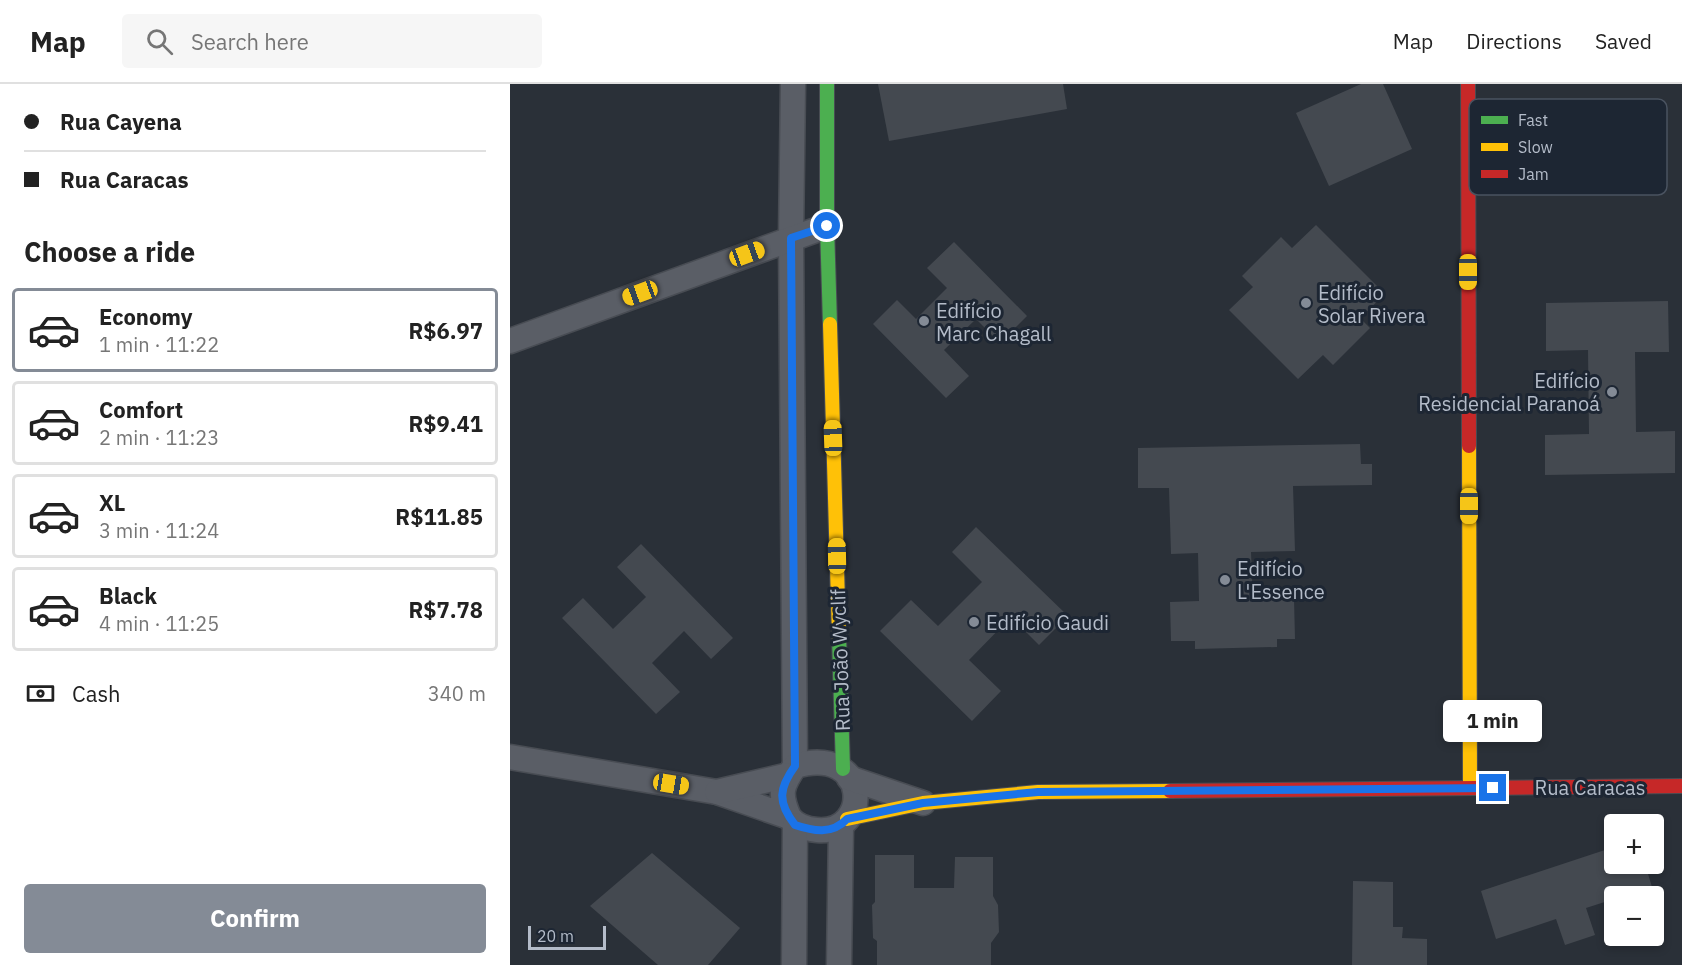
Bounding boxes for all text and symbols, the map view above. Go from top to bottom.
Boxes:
search box [122,14,542,68]
text: Map [30,23,86,60]
icon: search [143,25,176,58]
text: Search here [191,27,309,56]
text: Map [1393,27,1433,55]
text: Directions [1466,27,1562,55]
text: Saved [1595,27,1652,55]
legend [1469,99,1667,195]
text: Rua Cayena [60,107,182,136]
text: Fast [1518,110,1548,130]
text: Slow [1518,137,1553,157]
text: Jam [1518,164,1549,184]
text: Rua Caracas [60,165,189,194]
route start [813,212,840,239]
text: Choose a ride [24,234,195,269]
car [727,239,767,269]
car [1459,254,1477,290]
car [620,278,660,308]
place label: Edifício Solar Rivera [1318,279,1426,329]
marker: Edifício Solar Rivera [1299,296,1313,310]
place label: Edifício Marc Chagall [936,297,1051,347]
text: Economy [99,302,193,331]
icon: car [27,303,81,357]
marker: Edifício Marc Chagall [917,314,931,328]
text: R$6.97 [409,316,483,345]
text: 1 min · 11:22 [99,331,219,358]
place label: Edifício Residencial Paranoá [1418,367,1600,417]
marker: Edifício Residencial Paranoá [1605,385,1619,399]
text: Comfort [99,395,183,424]
icon: car [27,396,81,450]
text: R$9.41 [409,409,483,438]
car [823,420,843,456]
text: 2 min · 11:23 [99,424,219,451]
text: XL [99,488,125,517]
car [1460,488,1478,524]
icon: car [27,489,81,543]
text: R$11.85 [395,502,483,531]
text: 3 min · 11:24 [99,517,219,544]
car [828,538,846,574]
place label: Edifício L'Essence [1237,555,1325,605]
marker: Edifício L'Essence [1218,573,1232,587]
text: Black [99,581,157,610]
icon: car [27,582,81,636]
street label: Rua João Wyclif [824,588,856,732]
text: R$7.78 [409,595,483,624]
place label: Edifício Gaudi [986,609,1109,636]
text: 4 min · 11:25 [99,610,219,637]
marker: Edifício Gaudi [967,615,981,629]
icon: cash [24,677,57,710]
text: Cash [72,679,121,708]
text: 340 m [428,680,486,707]
callout: 1 min [1444,701,1542,743]
text: 1 min [1466,707,1519,734]
car [652,772,690,796]
route end [1479,774,1506,801]
street label: Rua Caracas [1534,774,1646,801]
map controls [1604,814,1664,946]
button: + [1604,814,1664,874]
button: Confirm [24,884,486,953]
button: − [1604,886,1664,946]
scale bar [528,923,606,950]
text: 20 m [537,926,574,946]

